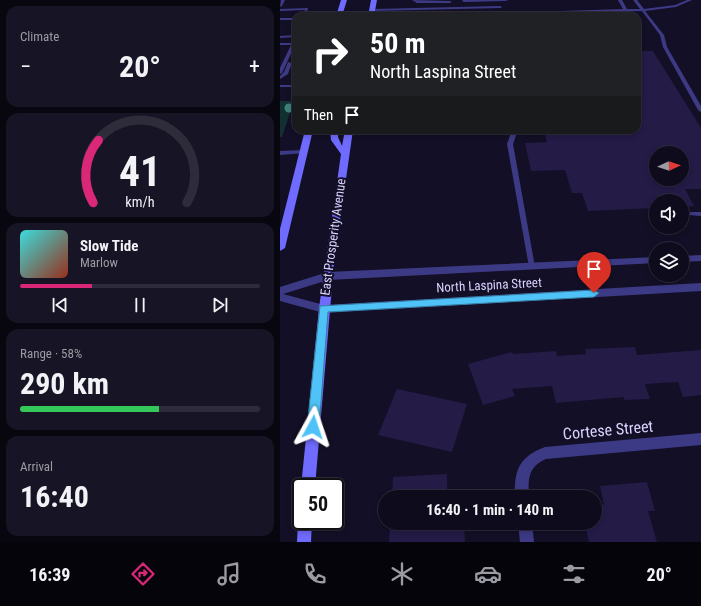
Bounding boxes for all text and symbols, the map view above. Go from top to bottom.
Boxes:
text: 50 m [370,27,426,60]
icon: right [304,28,356,80]
text: Climate [20,29,59,44]
text: 20° [119,49,161,84]
text: − [20,54,31,79]
text: + [249,54,260,79]
text: North Laspina Street [370,61,516,82]
icon: arrive [341,104,363,126]
text: Then [304,106,333,124]
text: 41 [119,146,161,195]
north arrow [649,146,689,186]
map controls [649,146,689,282]
street label: East Prosperity Avenue [317,177,349,297]
text: km/h [125,193,155,209]
button: sound [649,194,689,234]
text: Slow Tide [80,237,138,255]
button: layers [649,242,689,282]
pin [577,252,611,293]
text: Marlow [80,255,118,270]
icon: arrive [583,258,605,280]
street label: North Laspina Street [436,275,542,295]
icon: previous [49,294,71,316]
icon: pause [129,294,151,316]
icon: next [209,294,231,316]
text: Range · 58% [20,346,82,361]
text: 290 km [20,366,109,401]
position arrow [292,406,334,448]
street label: Cortese Street [562,417,654,443]
text: Arrival [20,459,53,474]
speed limit sign: 50 [292,478,344,530]
text: 16:40 [20,479,89,514]
text: 16:40 · 1 min · 140 m [426,501,554,519]
icon: directions [129,560,157,588]
icon: music [215,560,243,588]
icon: phone [301,560,329,588]
icon: climate [388,560,416,588]
icon: car [474,560,502,588]
icon: filters [560,560,588,588]
text: 16:39 [29,564,70,585]
text: 20° [647,564,672,585]

